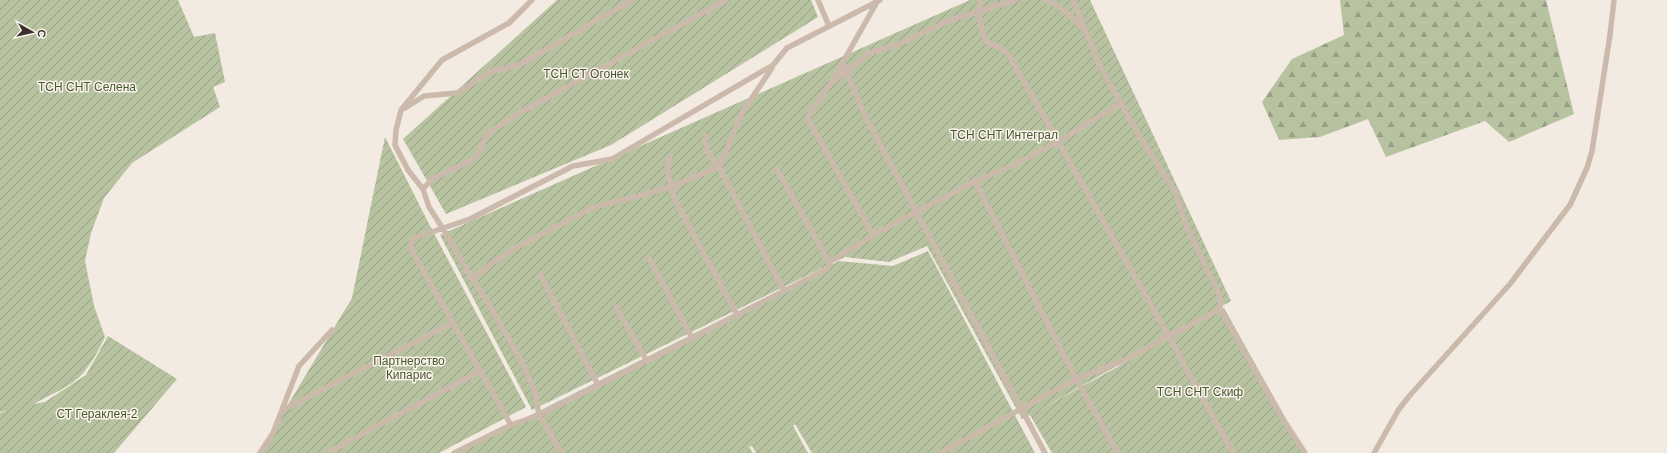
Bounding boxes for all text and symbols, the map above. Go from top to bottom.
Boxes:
north arrow [12,12,52,52]
text: С [35,29,48,38]
park label: ТСН СТ Огонек [543,67,630,81]
park label: ТСН СНТ Селена [38,80,136,94]
park label: ТСН СНТ Интеграл [950,128,1058,142]
park label: Партнерство Кипарис [373,354,445,382]
park label: ТСН СНТ Скиф [1157,385,1243,399]
park label: СТ Гераклея-2 [57,407,138,421]

